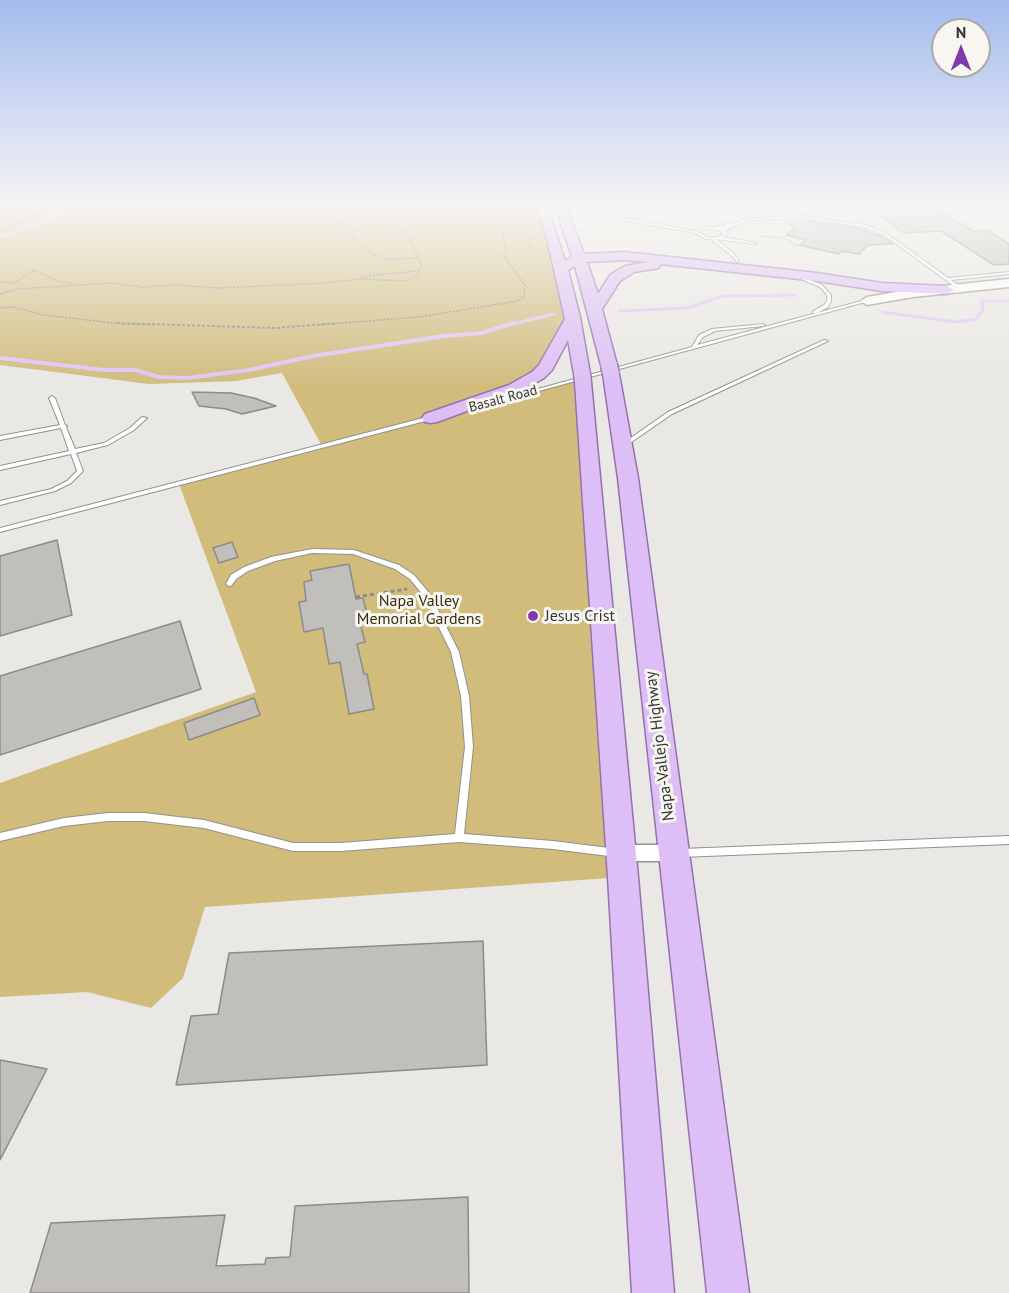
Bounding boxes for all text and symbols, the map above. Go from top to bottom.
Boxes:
north arrow [931,18,991,78]
text: N [956,22,966,42]
street label: Basalt Road [467,382,539,416]
park label: Napa Valley Memorial Gardens [357,591,481,629]
place label: Jesus Crist [545,606,615,626]
marker: Jesus Crist [526,609,540,623]
street label: Napa-Vallejo Highway [641,670,679,822]

